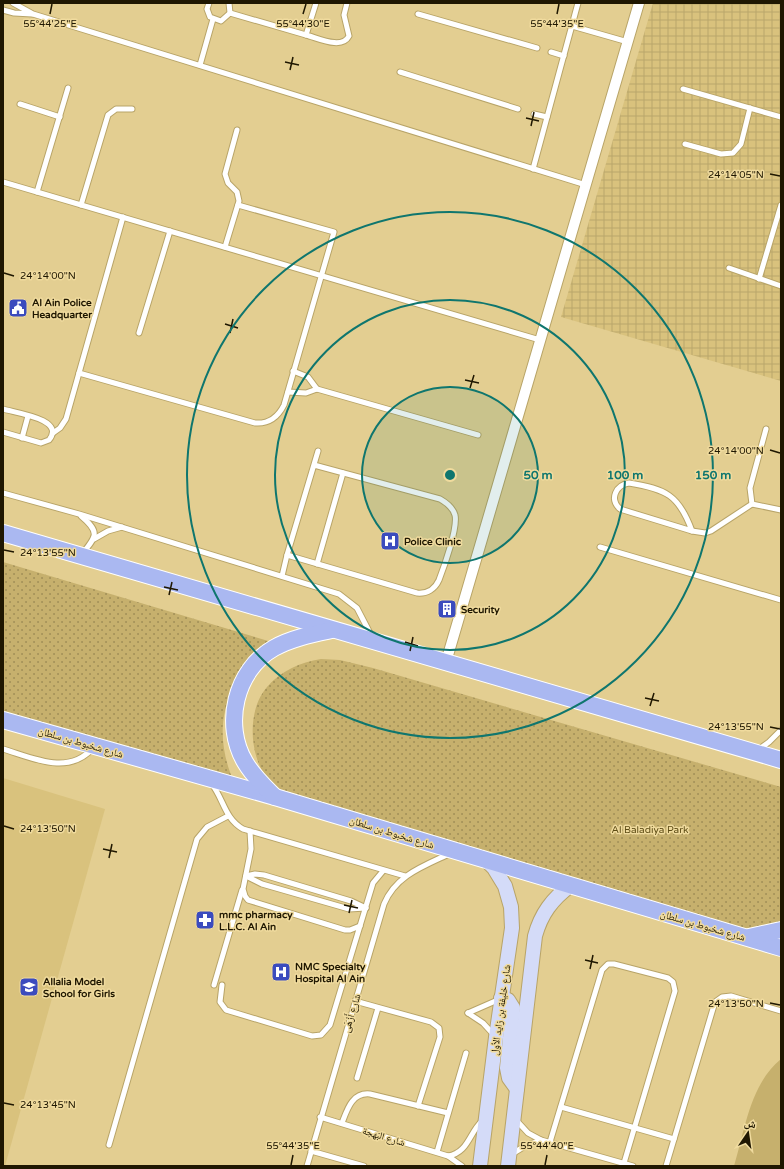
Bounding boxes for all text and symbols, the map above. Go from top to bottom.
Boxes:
text: 55°44'25"E [23,18,77,30]
text: 55°44'30"E [276,18,330,30]
text: 55°44'35"E [530,18,584,30]
text: 24°14'05"N [708,169,764,181]
text: 24°14'00"N [20,270,76,282]
public building icon: Al Ain Police Headquarter [7,297,29,319]
place label: Al Ain Police Headquarter [32,297,92,321]
text: 24°14'00"N [708,445,764,457]
centre of rings [443,468,457,482]
text: 50 m [523,468,553,482]
text: 100 m [607,468,643,482]
text: 150 m [695,468,731,482]
hospital icon: Police Clinic [379,530,401,552]
place label: Police Clinic [404,536,462,548]
text: 24°13'55"N [20,547,76,559]
building icon: Security [436,598,458,620]
place label: Security [461,604,500,616]
text: 24°13'55"N [708,721,764,733]
street label: شارع شخبوط بن سلطان [37,725,125,761]
street label: شارع شخبوط بن سلطان [348,814,436,852]
text: 24°13'50"N [20,823,76,835]
park label: Al Baladiya Park [612,824,689,836]
street label: شارع شخبوط بن سلطان [659,908,747,944]
pharmacy icon: mmc pharmacy L.L.C. Al Ain [194,909,216,931]
place label: mmc pharmacy L.L.C. Al Ain [219,909,293,933]
hospital icon: NMC Specialty Hospital Al Ain [270,961,292,983]
place label: NMC Specialty Hospital Al Ain [295,961,366,985]
street label: شارع خليفة بن زايد الأول [489,964,513,1056]
school or university icon: Allalia Model School for Girls [18,976,40,998]
place label: Allalia Model School for Girls [43,976,115,1000]
street label: شارع أَزْهَى [339,992,364,1034]
text: 24°13'50"N [708,998,764,1010]
text: 24°13'45"N [20,1099,76,1111]
north arrow [728,1113,768,1153]
text: ش [743,1116,758,1132]
street label: شارع البَهجة [361,1125,407,1149]
text: 55°44'35"E [266,1140,320,1152]
text: 55°44'40"E [520,1140,574,1152]

